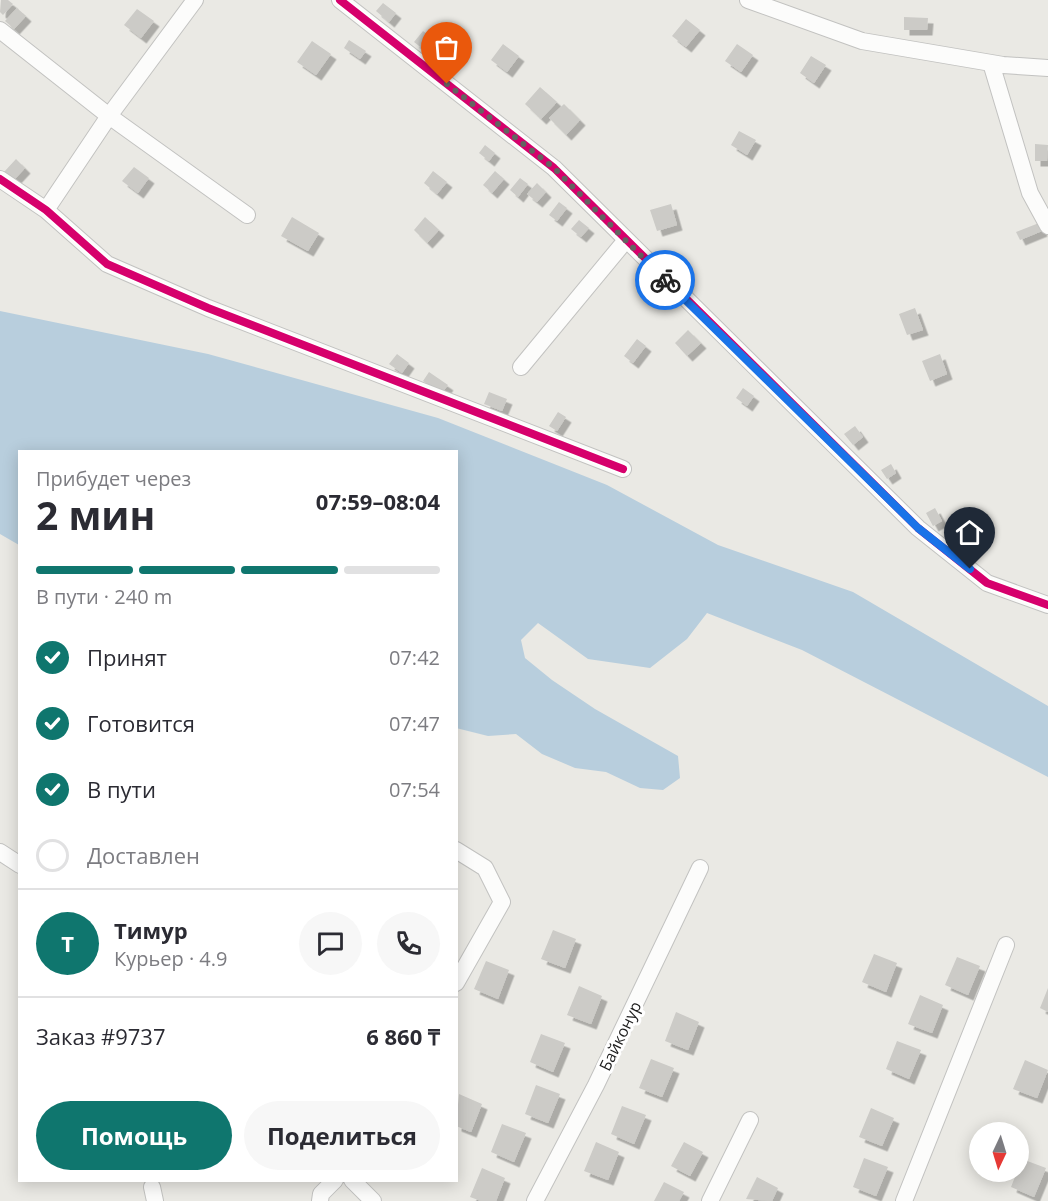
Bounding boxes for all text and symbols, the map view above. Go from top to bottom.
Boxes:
pin [421,22,472,84]
icon: bag [430,31,463,64]
courier [635,250,695,310]
icon: bike [649,264,682,297]
text: Прибудет через [36,465,191,492]
text: 07:59–08:04 [316,486,440,516]
text: 2 мин [36,488,155,541]
pin [944,507,995,569]
icon: home [953,516,986,549]
text: В пути · 240 m [36,583,172,610]
icon: check [36,641,69,674]
text: Принят [87,642,167,672]
text: 07:42 [389,644,440,671]
icon: check [36,707,69,740]
text: Готовится [87,708,195,738]
text: 07:47 [389,710,440,737]
icon: check [36,773,69,806]
text: В пути [87,774,156,804]
text: 07:54 [389,776,440,803]
text: Доставлен [87,840,200,870]
button: chat [299,912,362,975]
button: phone [377,912,440,975]
text: Тимур [114,915,188,945]
text: Т [61,928,74,958]
text: Курьер · 4.9 [114,945,228,972]
street label: Байконур [594,998,646,1074]
text: Заказ #9737 [36,1021,166,1051]
text: 6 860 ₸ [366,1021,440,1051]
button: Помощь [36,1101,232,1170]
button: Поделиться [244,1101,440,1170]
north arrow [969,1122,1029,1182]
map controls [969,1122,1029,1182]

